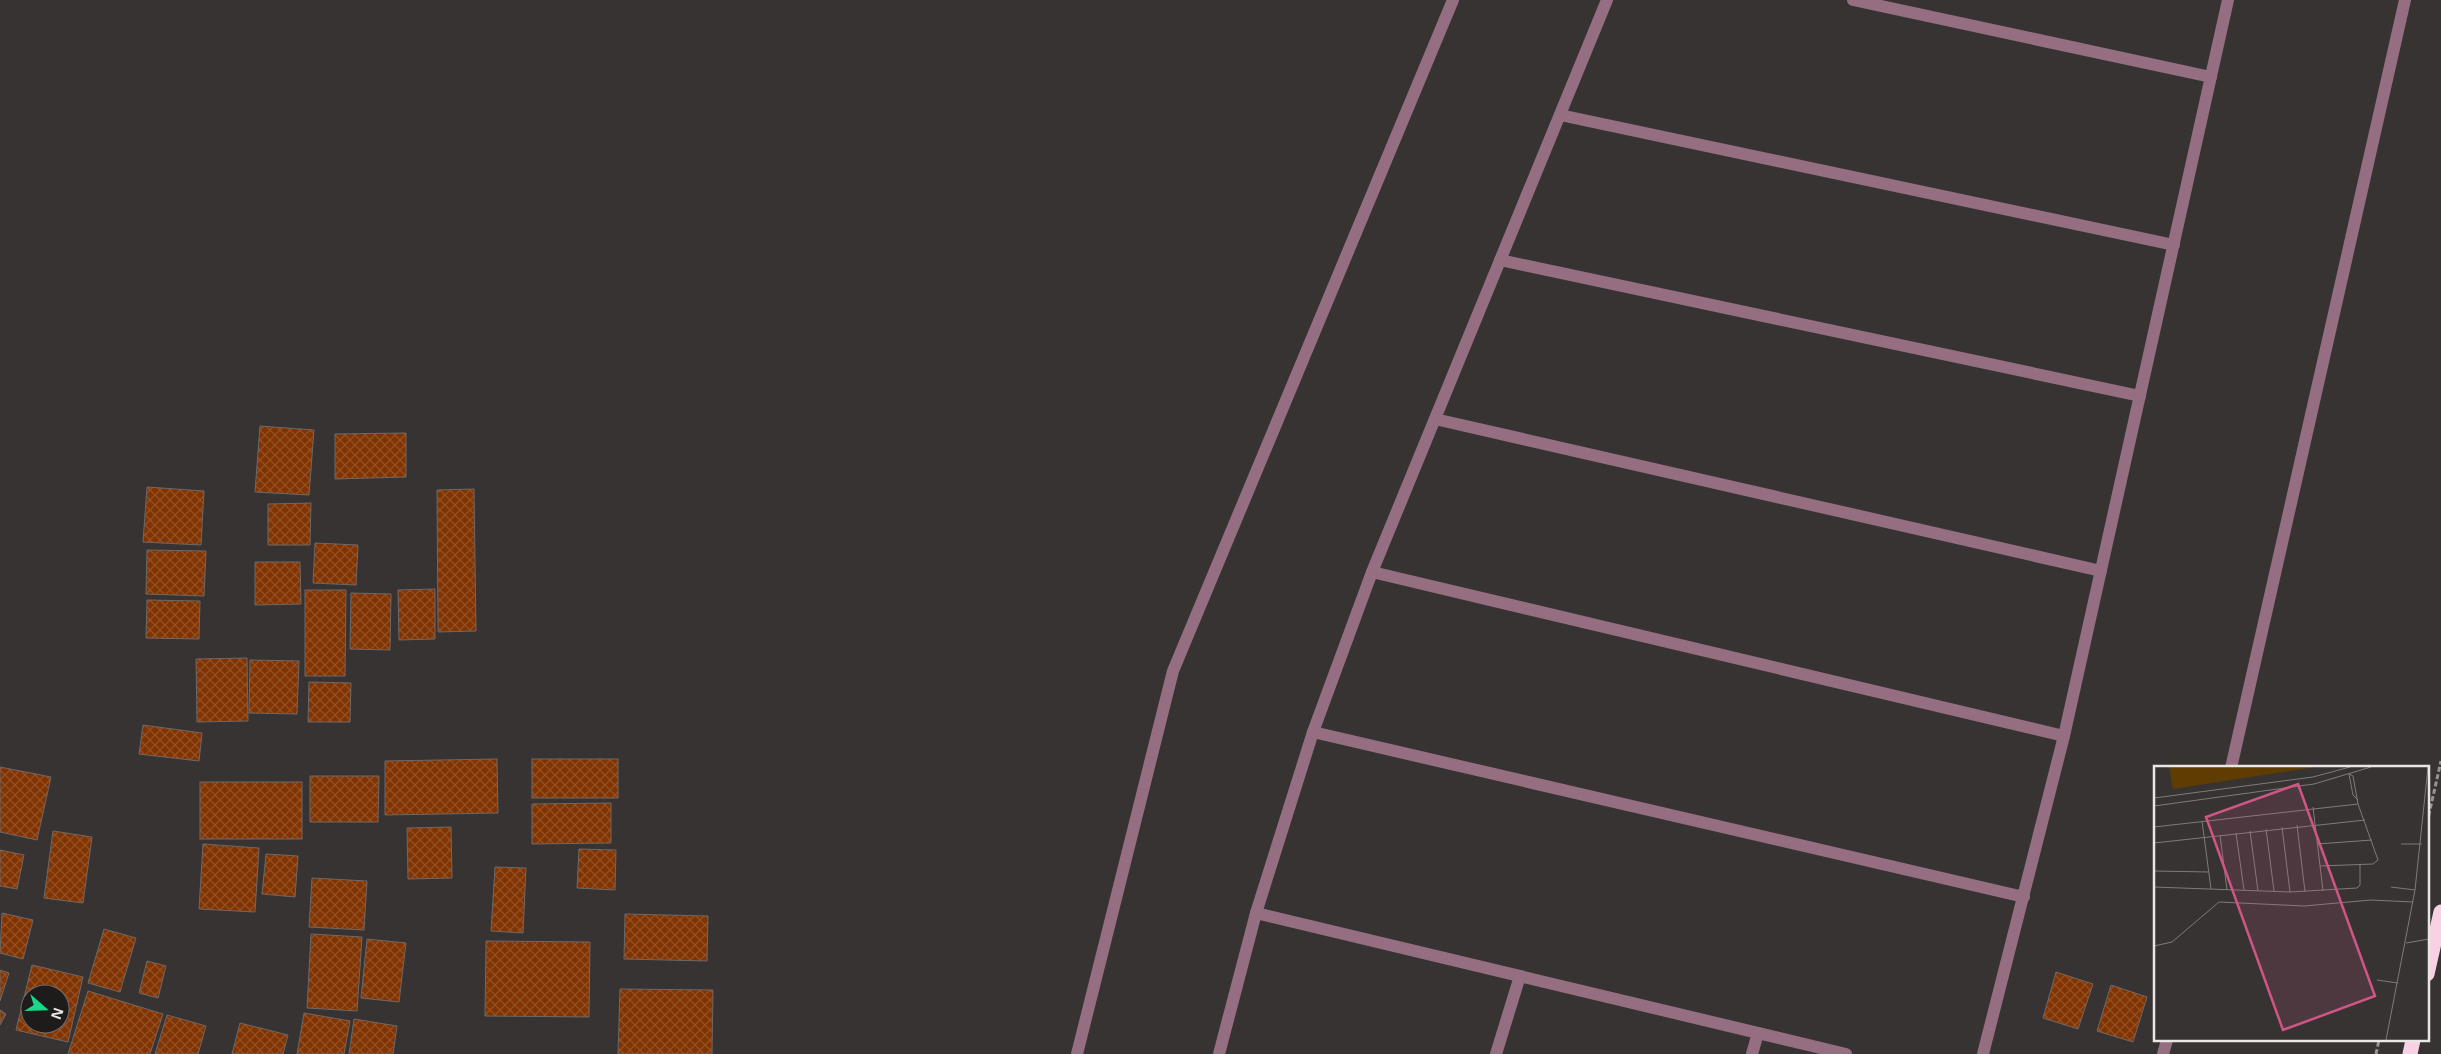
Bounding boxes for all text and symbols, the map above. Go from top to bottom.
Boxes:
inset map [2154,766,2428,1042]
north arrow [20,984,70,1034]
text: N [47,1005,69,1022]

